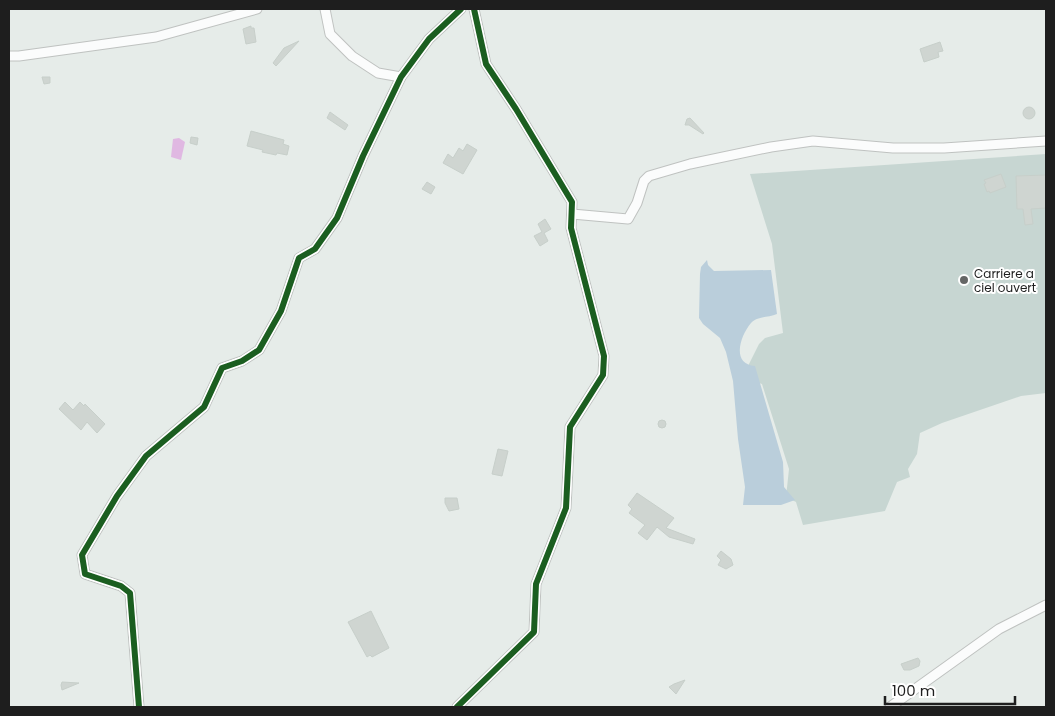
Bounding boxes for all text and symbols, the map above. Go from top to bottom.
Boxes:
place label: Carriere a ciel ouvert [974,265,1036,296]
marker: Carriere a ciel ouvert [958,274,970,286]
scale bar [885,674,1015,706]
text: 100 m [892,680,935,701]

